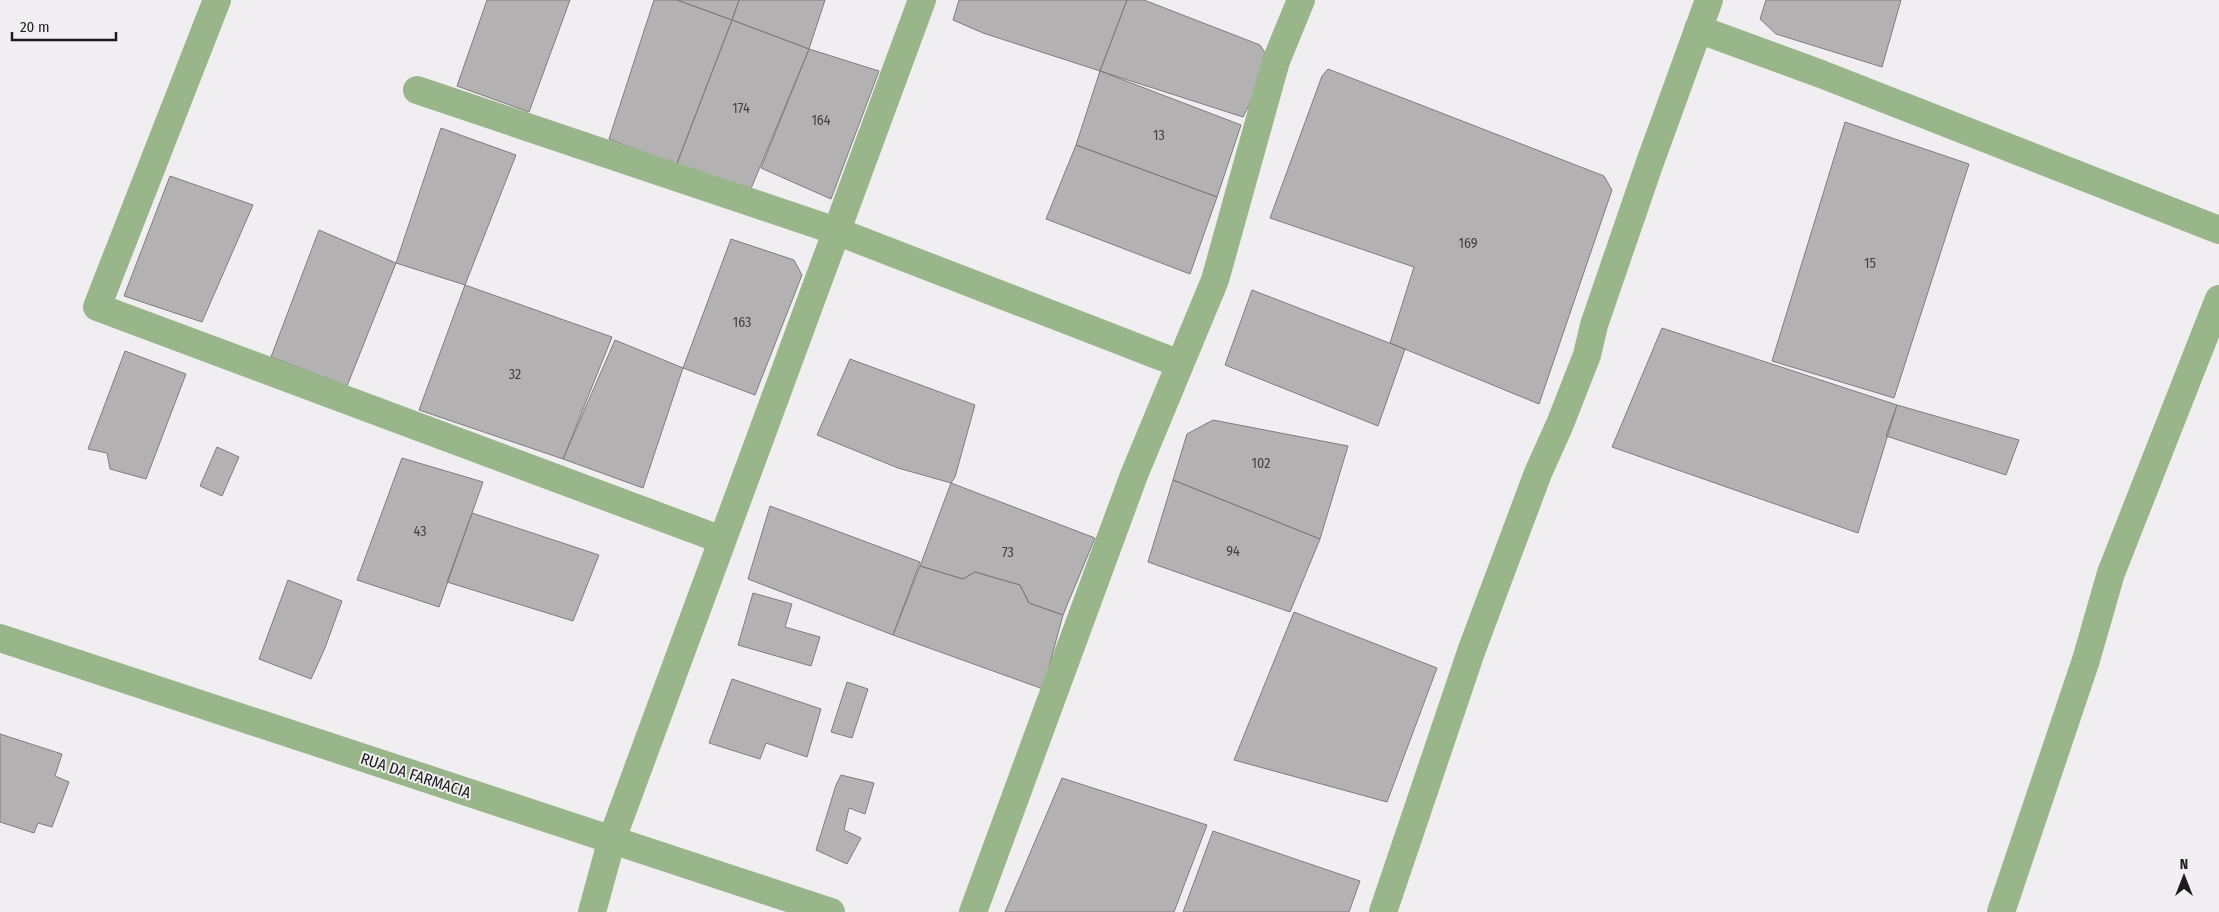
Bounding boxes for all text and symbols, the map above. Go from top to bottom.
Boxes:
scale bar [12,10,116,42]
text: 20 m [20,18,50,36]
house number: 174 [732,100,750,117]
house number: 164 [811,112,831,129]
house number: 13 [1153,127,1165,144]
house number: 169 [1458,235,1478,252]
house number: 15 [1864,255,1876,272]
house number: 163 [733,314,751,331]
house number: 32 [509,366,521,383]
house number: 102 [1252,455,1270,472]
house number: 43 [414,523,426,540]
house number: 94 [1226,543,1240,560]
house number: 73 [1002,544,1014,561]
street label: RUA DA FARMACIA [358,749,474,802]
north arrow [2159,852,2209,902]
text: N [2180,856,2188,873]

